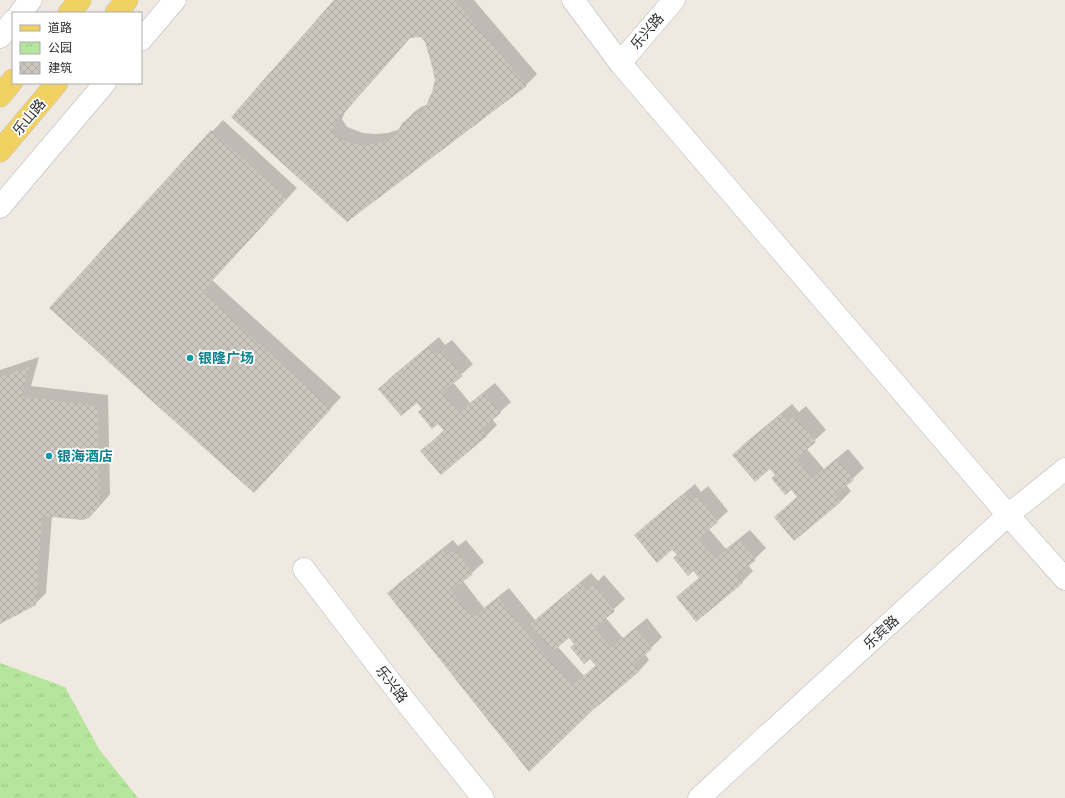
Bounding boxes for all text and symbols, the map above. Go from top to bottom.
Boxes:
street label: 乐兴路 [626,9,668,53]
legend [12,12,142,84]
text: 道路 [48,19,72,37]
text: 公园 [48,39,72,57]
text: 建筑 [48,59,72,77]
street label: 乐山路 [8,94,50,140]
place label: 银隆广场 [198,348,254,368]
marker: 银隆广场 [185,353,195,363]
place label: 银海酒店 [57,446,113,466]
marker: 银海酒店 [44,451,54,461]
street label: 乐宾路 [859,610,903,654]
street label: 乐兴路 [371,661,413,707]

